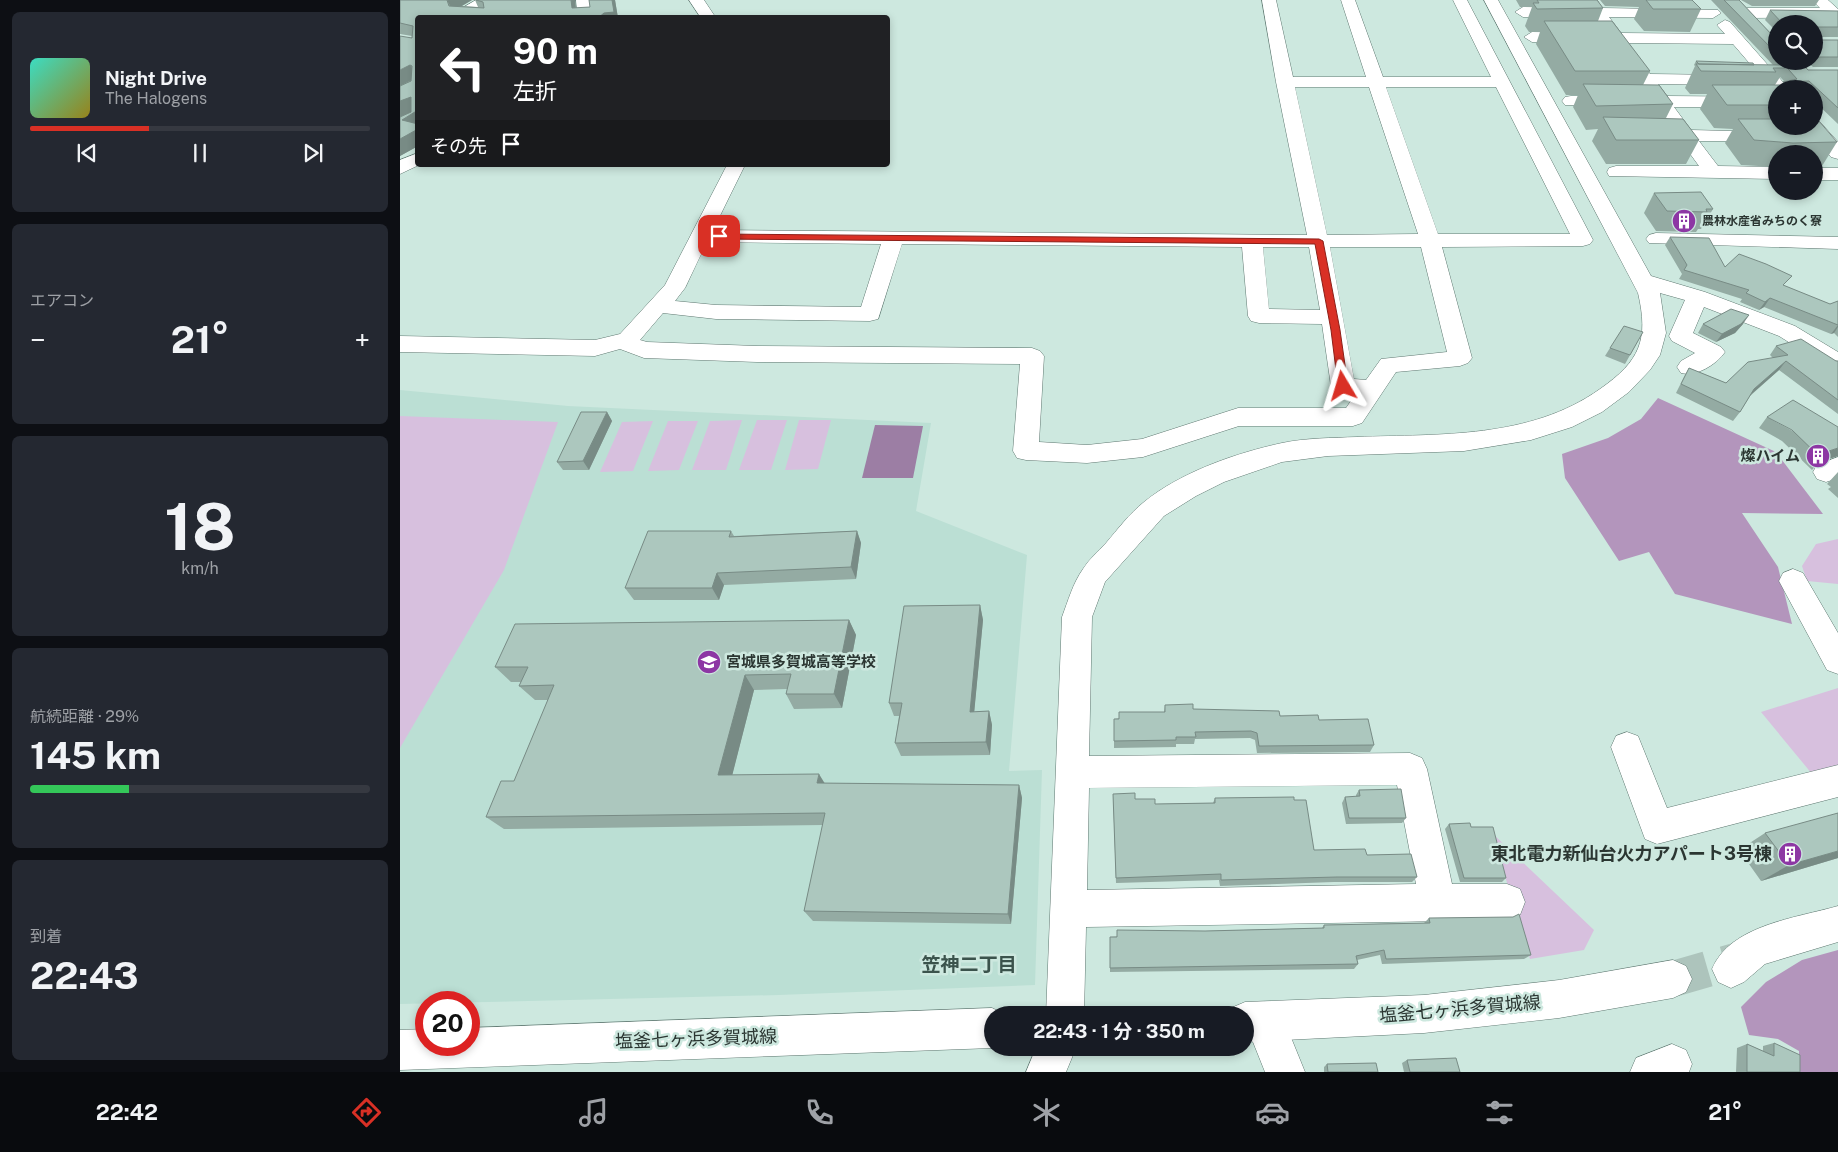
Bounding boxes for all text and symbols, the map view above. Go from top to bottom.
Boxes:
map controls [1768,15,1823,200]
button: search [1768,15,1823,70]
text: 90 m [513,31,598,72]
icon: left [430,35,495,100]
text: Night Drive [105,67,207,89]
text: 左折 [513,78,557,104]
button: + [1768,80,1823,135]
text: The Halogens [105,89,207,108]
icon: arrive [497,130,525,158]
text: その先 [430,135,487,157]
icon: previous [73,139,101,167]
icon: pause [186,139,214,167]
icon: next [299,139,327,167]
button: − [1768,145,1823,200]
building icon: 農林水産省みちのく寮 [1671,208,1697,234]
place label: 農林水産省みちのく寮 [1702,214,1822,228]
pin [698,215,740,257]
icon: arrive [705,222,733,250]
text: エアコン [30,291,94,310]
text: 21° [171,317,229,362]
text: − [30,323,46,356]
text: + [354,323,370,356]
position arrow [1316,359,1368,411]
building icon: 燦ハイム [1805,443,1831,469]
place label: 燦ハイム [1741,447,1800,464]
text: 18 [164,488,236,565]
text: km/h [181,559,219,578]
school or university icon: 宮城県多賀城高等学校 [696,649,722,675]
place label: 宮城県多賀城高等学校 [726,653,876,670]
text: 航続距離 · 29% [30,707,139,726]
text: 145 km [30,733,161,778]
building icon: 東北電力新仙台火力アパート3号棟 [1777,841,1803,867]
place label: 東北電力新仙台火力アパート3号棟 [1490,843,1772,864]
text: 到着 [30,927,62,946]
text: 22:43 [30,953,139,998]
district label: 笠神二丁目 [921,953,1017,975]
speed limit sign: 20 [415,991,480,1056]
street label: 塩釜七ヶ浜多賀城線 [1378,991,1542,1026]
text: 22:43 · 1 分 · 350 m [1033,1020,1205,1042]
street label: 塩釜七ヶ浜多賀城線 [615,1025,777,1052]
icon: directions [349,1095,384,1130]
icon: music [576,1095,611,1130]
icon: phone [802,1095,837,1130]
icon: climate [1029,1095,1064,1130]
icon: car [1255,1095,1290,1130]
icon: filters [1482,1095,1517,1130]
text: 22:42 [96,1099,158,1125]
text: 21° [1708,1099,1742,1125]

